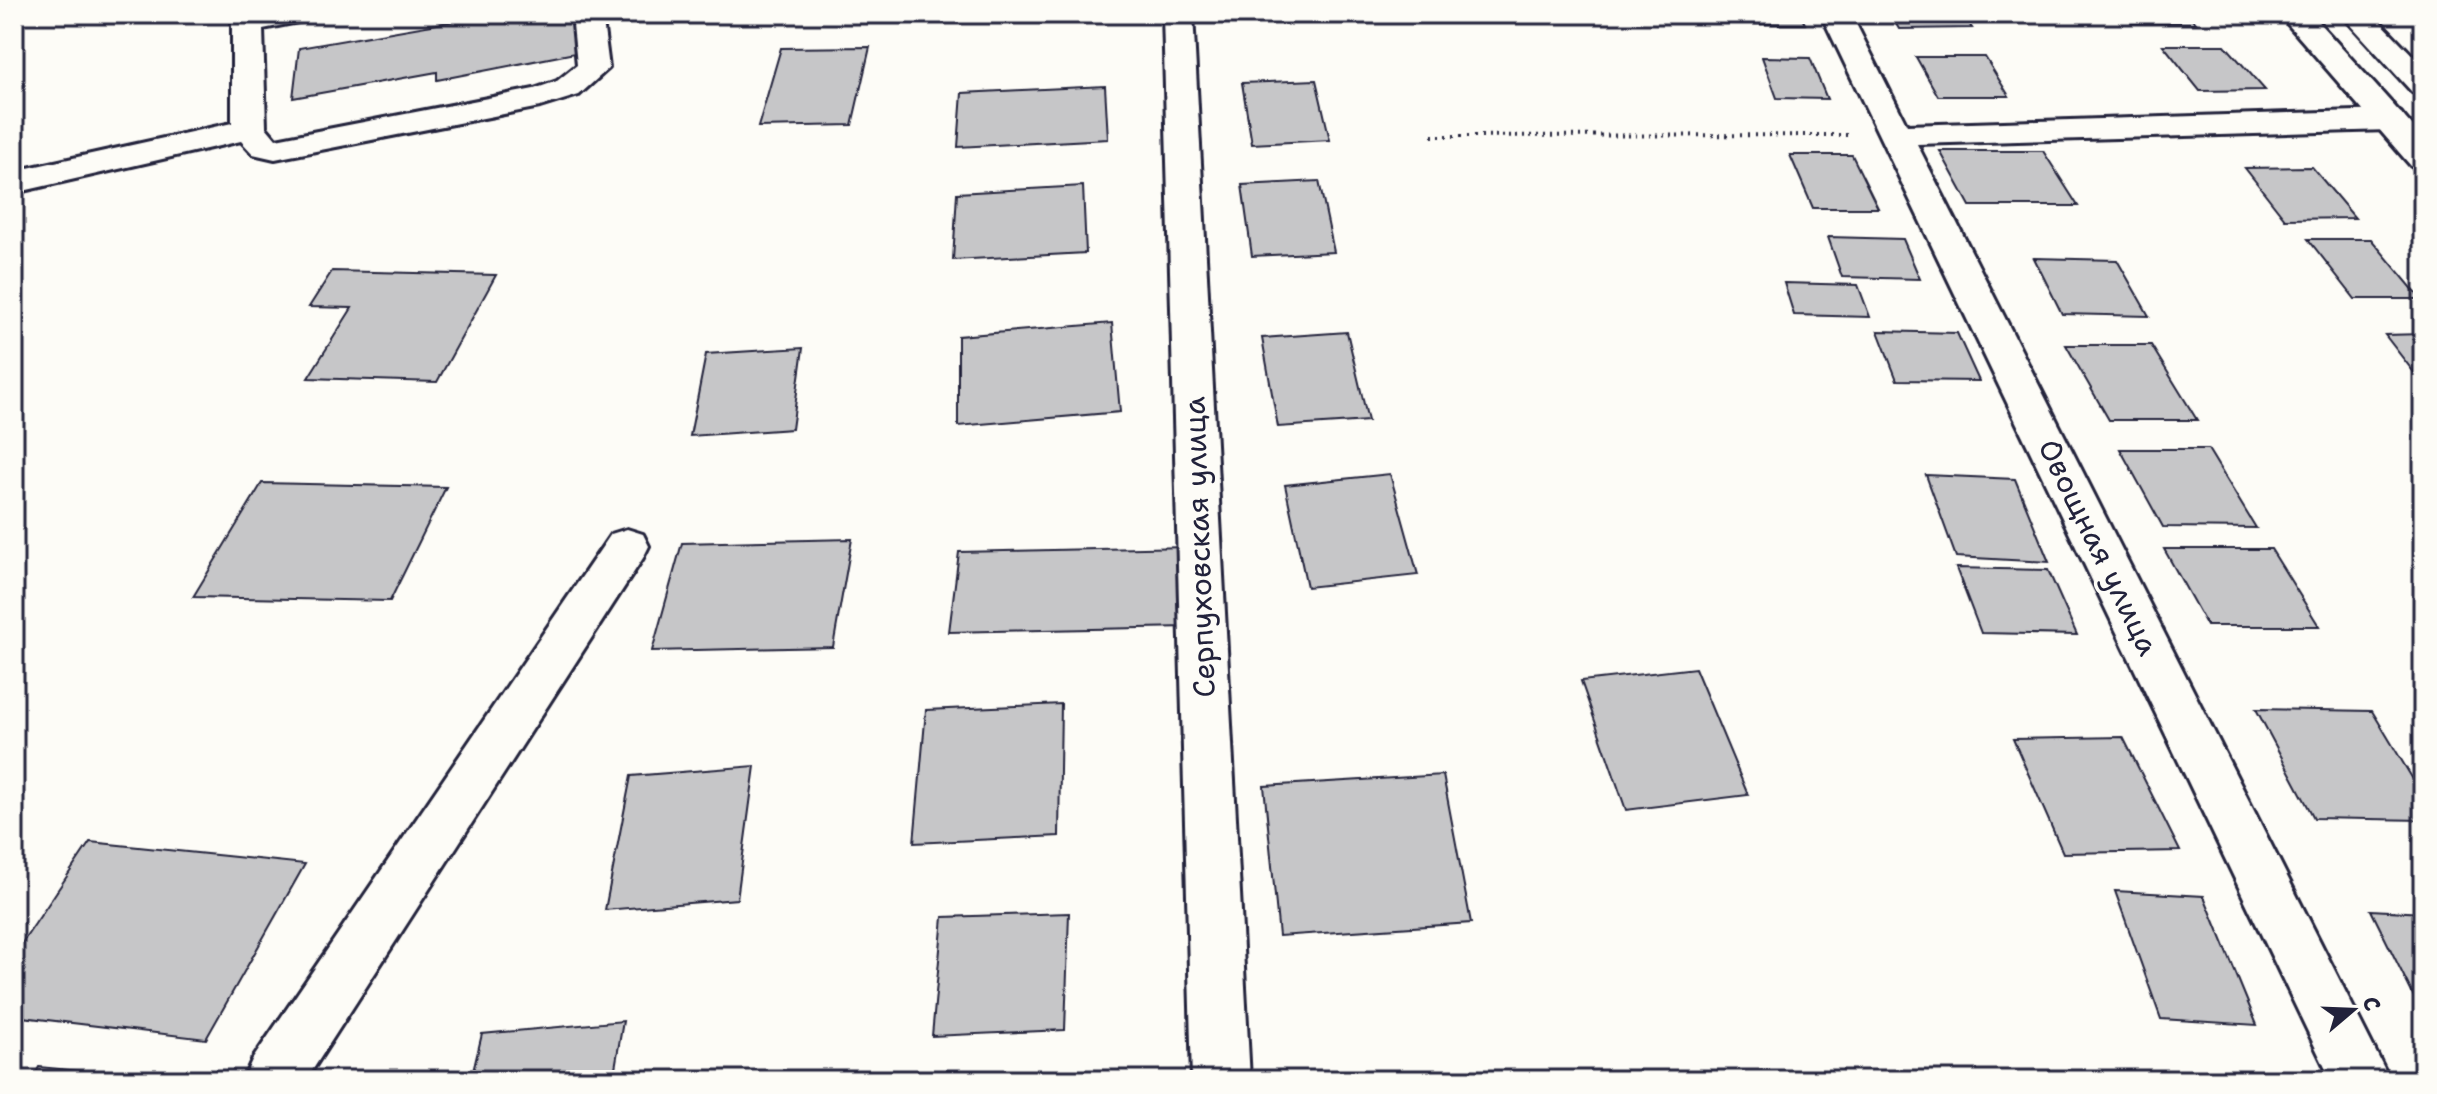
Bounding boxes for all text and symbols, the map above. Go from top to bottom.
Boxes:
street label: Серпуховская улица [1173,395,1225,698]
street label: Овощная улица [2029,432,2169,662]
north arrow [2313,970,2393,1050]
text: С [2356,993,2387,1015]

